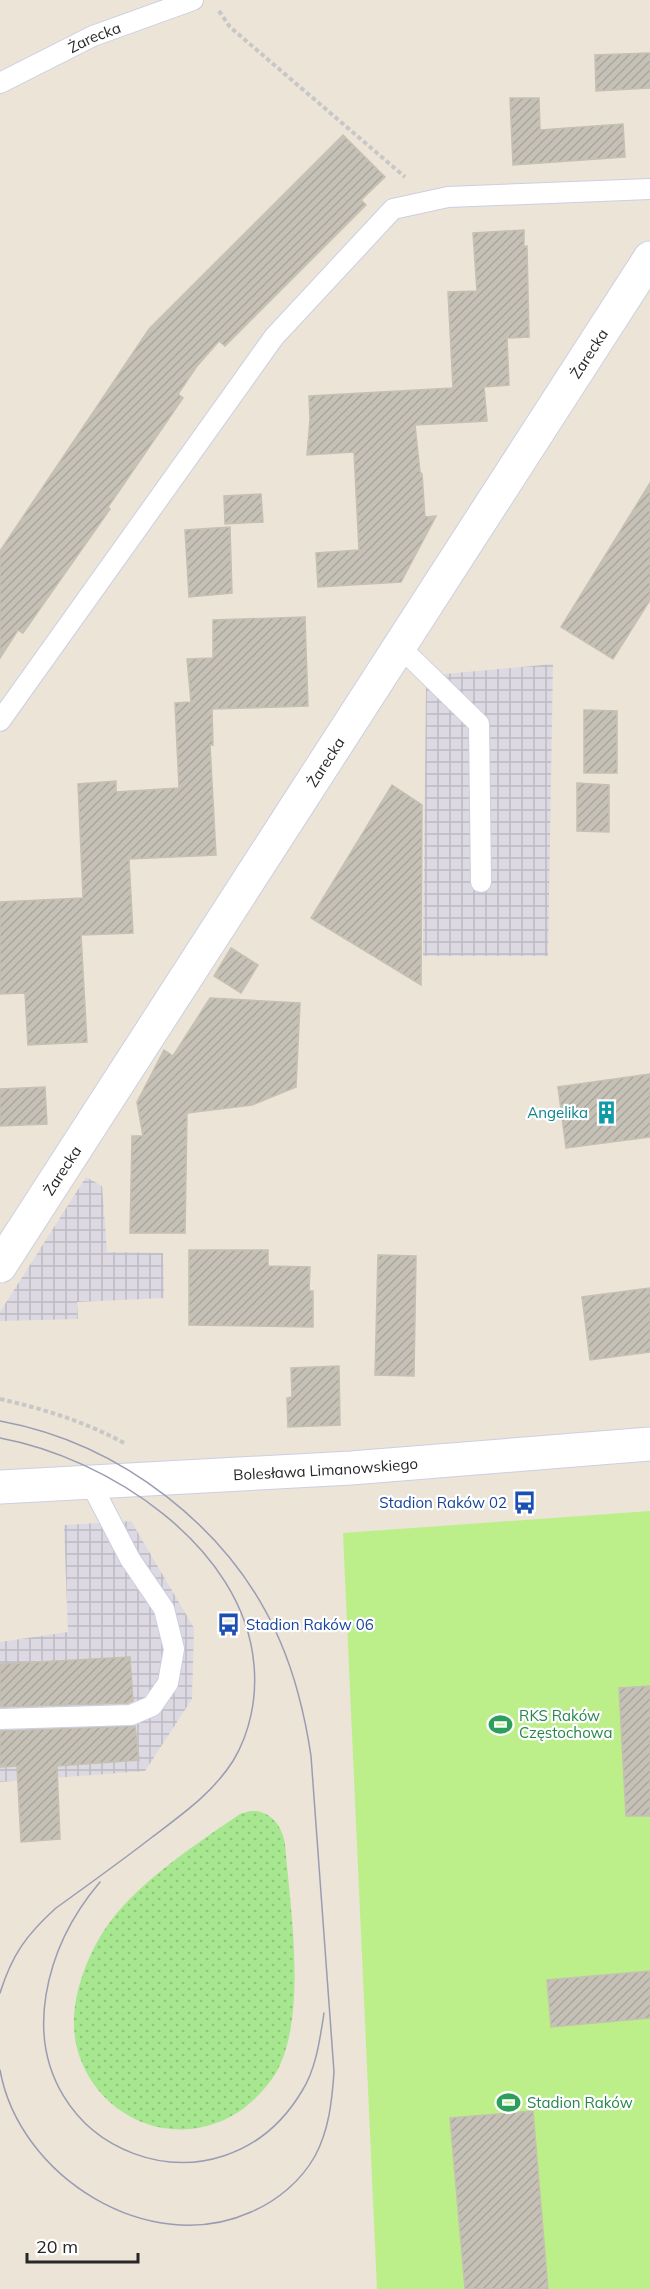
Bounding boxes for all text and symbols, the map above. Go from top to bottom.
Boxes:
street label: Żarecka [65,17,123,57]
street label: Żarecka [566,325,612,382]
street label: Żarecka [302,733,348,790]
building icon: Angelika [593,1099,619,1125]
place label: Angelika [527,1103,588,1122]
street label: Żarecka [39,1142,85,1199]
street label: Bolesława Limanowskiego [233,1453,419,1484]
bus stop icon: Stadion Raków 02 [512,1489,538,1515]
place label: Stadion Raków 02 [379,1493,507,1512]
bus stop icon: Stadion Raków 06 [215,1611,241,1637]
place label: Stadion Raków 06 [246,1615,374,1634]
place label: RKS Raków Częstochowa [519,1706,612,1742]
sports icon: RKS Raków Częstochowa [488,1711,514,1737]
sports icon: Stadion Raków [496,2089,522,2115]
place label: Stadion Raków [527,2093,633,2112]
scale bar [27,2226,138,2264]
text: 20 m [36,2235,78,2258]

